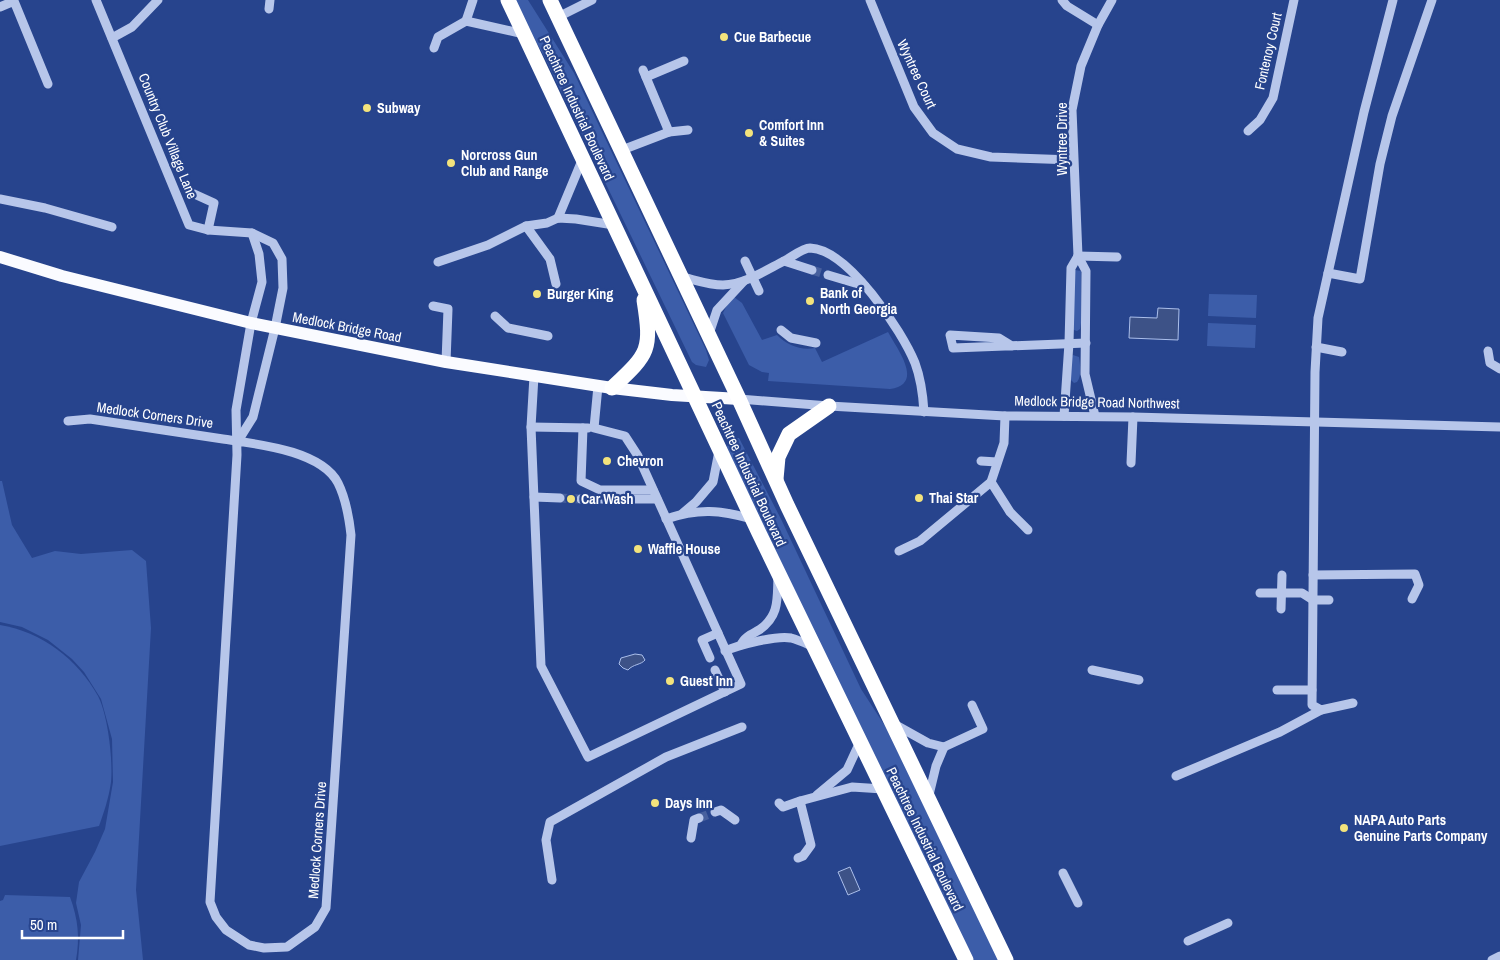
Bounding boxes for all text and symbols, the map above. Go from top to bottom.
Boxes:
street label: Fontenoy Court [1250,11,1286,91]
place label: Cue Barbecue [734,28,811,46]
marker: Cue Barbecue [718,31,730,43]
street label: Peachtree Industrial Boulevard [536,33,618,183]
street label: Wyntree Court [893,37,941,111]
street label: Country Club Village Lane [135,71,201,201]
place label: Subway [377,99,421,117]
marker: Subway [361,102,373,114]
street label: Wyntree Drive [1053,102,1071,176]
place label: Comfort Inn & Suites [759,116,824,150]
marker: Comfort Inn & Suites [743,127,755,139]
place label: Norcross Gun Club and Range [461,146,548,180]
marker: Norcross Gun Club and Range [445,157,457,169]
place label: Bank of North Georgia [820,284,898,318]
place label: Burger King [547,285,613,303]
marker: Burger King [531,288,543,300]
marker: Bank of North Georgia [804,295,816,307]
street label: Medlock Bridge Road [291,308,403,346]
street label: Medlock Bridge Road Northwest [1014,392,1180,412]
street label: Medlock Corners Drive [96,398,214,432]
street label: Peachtree Industrial Boulevard [708,399,790,549]
place label: Chevron [617,452,664,470]
marker: Chevron [601,455,613,467]
place label: Thai Star [929,489,979,507]
place label: Car Wash [581,490,634,508]
marker: Thai Star [913,492,925,504]
marker: Car Wash [565,493,577,505]
place label: Waffle House [648,540,720,558]
marker: Waffle House [632,543,644,555]
place label: Guest Inn [680,672,733,690]
marker: Guest Inn [664,675,676,687]
street label: Peachtree Industrial Boulevard [882,764,968,914]
street label: Medlock Corners Drive [304,781,330,899]
place label: Days Inn [665,794,713,812]
marker: Days Inn [649,797,661,809]
place label: NAPA Auto Parts Genuine Parts Company [1354,811,1488,845]
marker: NAPA Auto Parts Genuine Parts Company [1338,822,1350,834]
scale bar [22,908,124,940]
text: 50 m [30,914,57,935]

